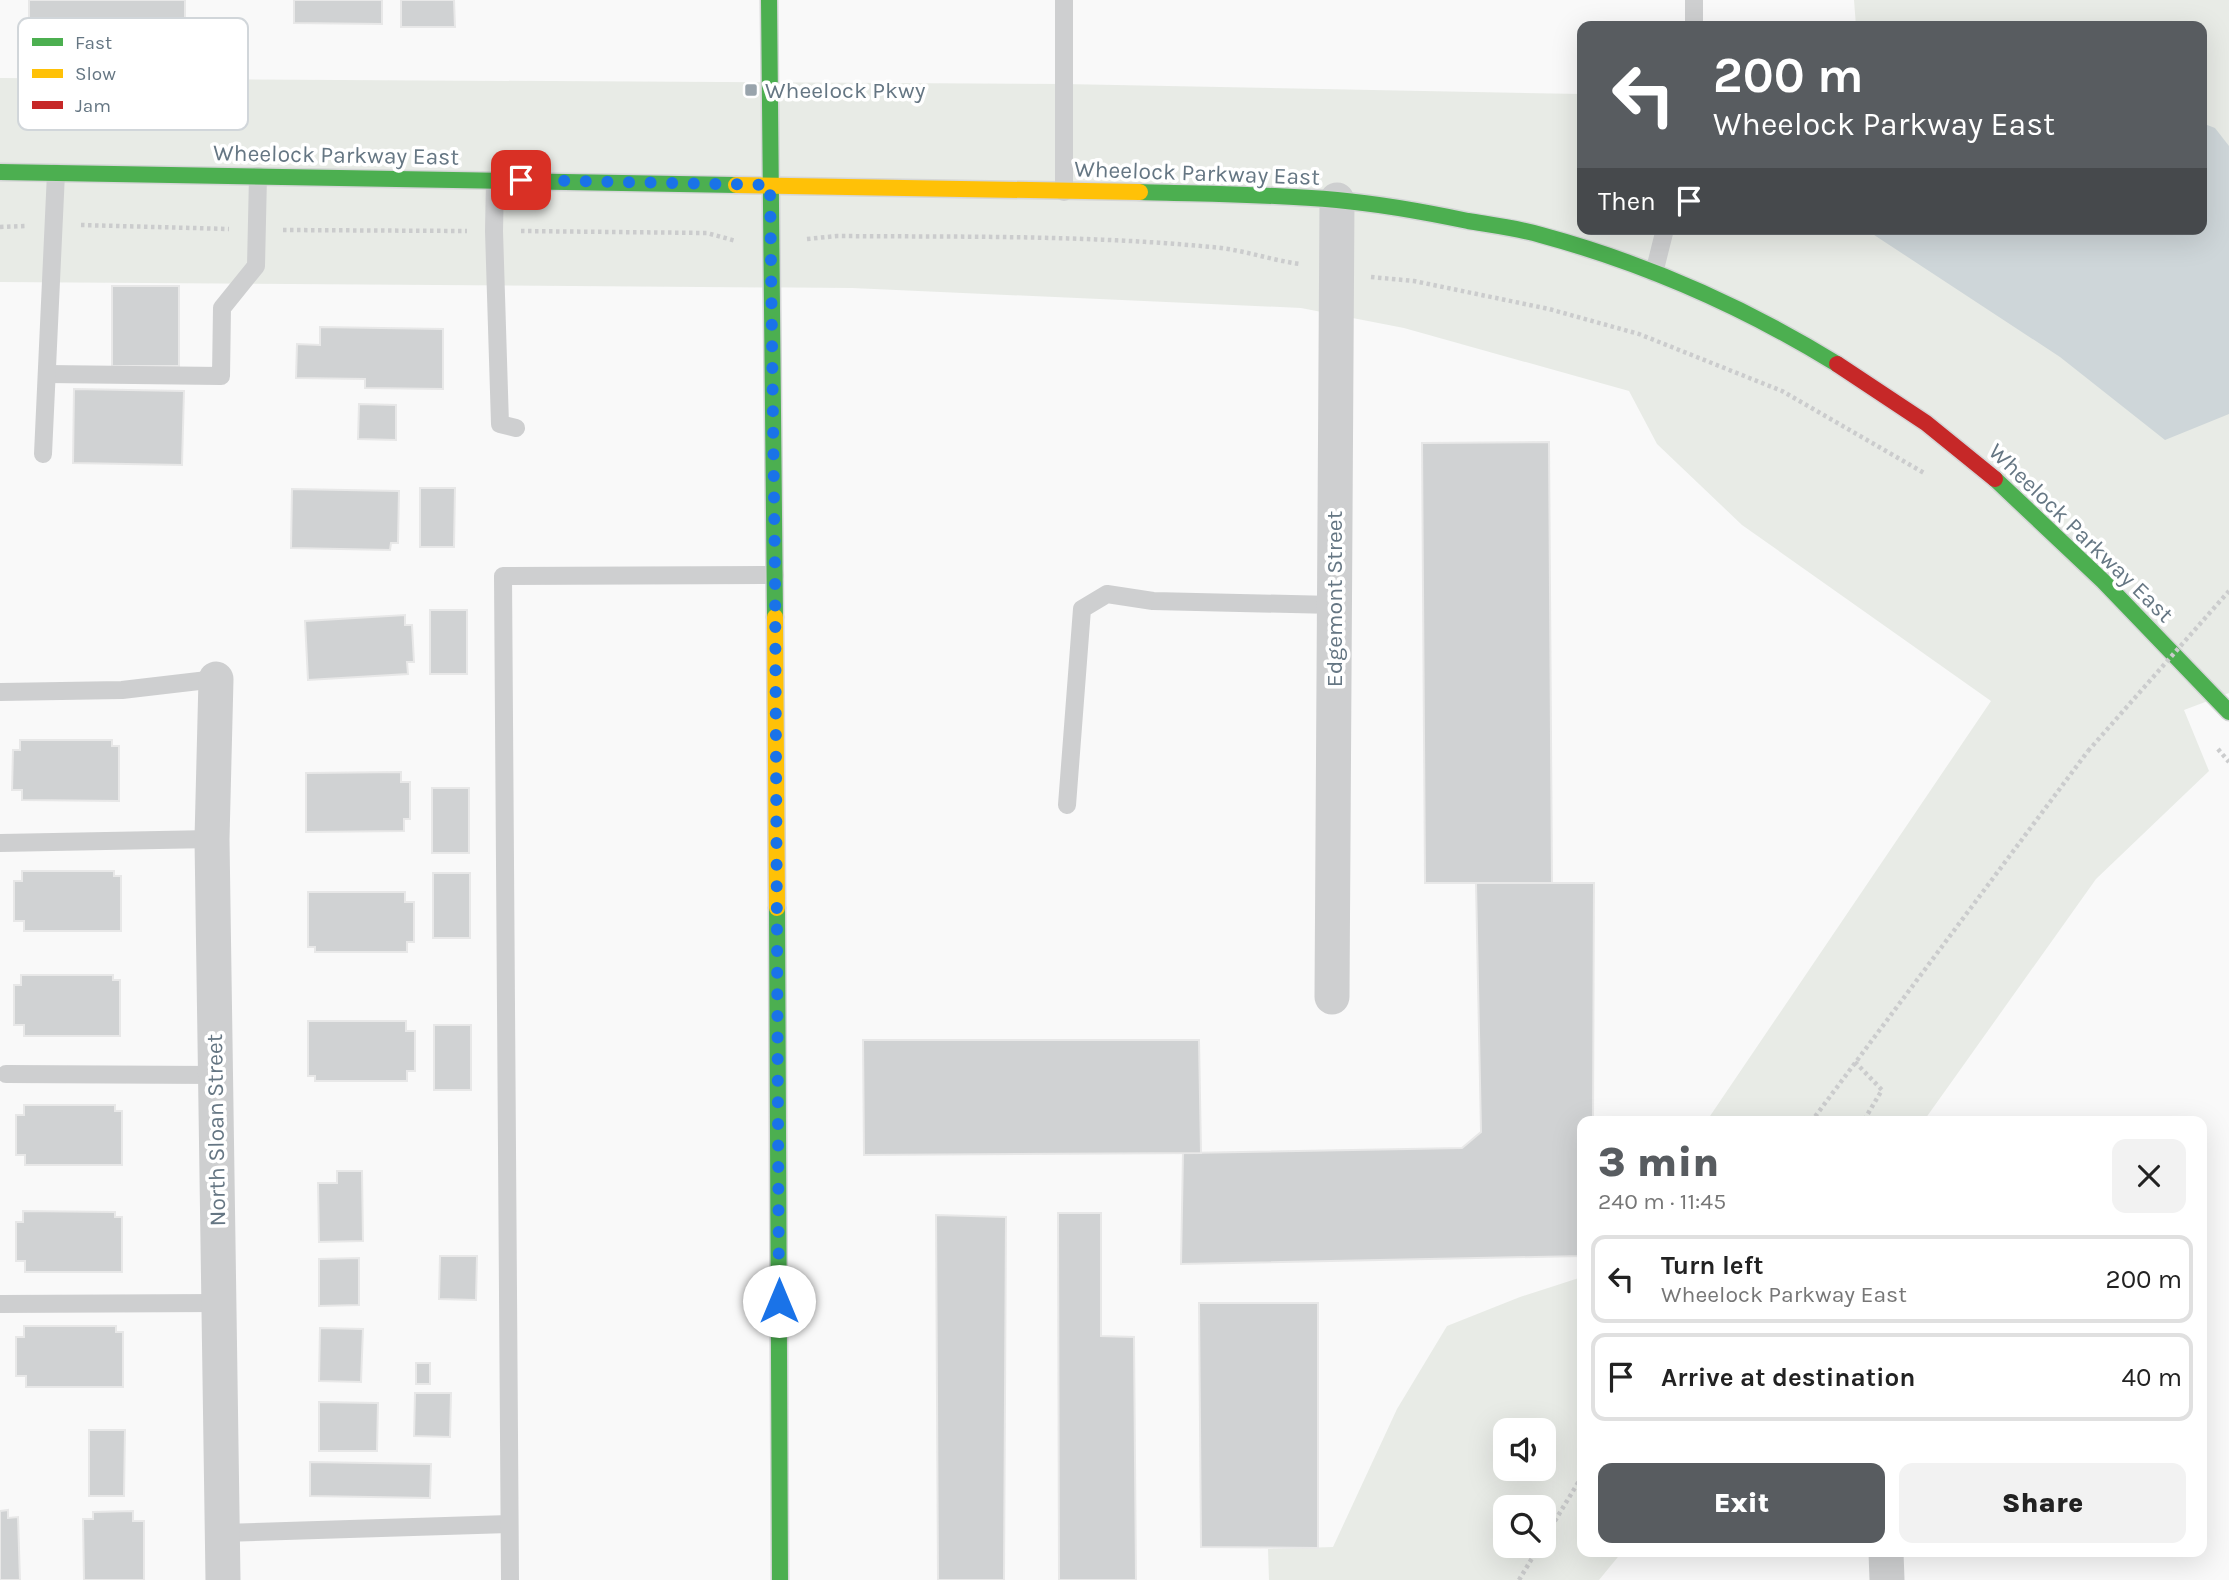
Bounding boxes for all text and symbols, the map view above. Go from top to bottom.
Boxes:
legend [18,18,248,130]
text: Fast [75,32,112,54]
text: 200 m [1713,47,1864,104]
icon: left [1598,49,1689,140]
text: Slow [75,63,116,85]
place label: Wheelock Pkwy [765,77,926,104]
marker: Wheelock Pkwy [743,82,759,98]
text: Jam [75,95,111,117]
text: Wheelock Parkway East [1713,106,2055,143]
street label: Wheelock Parkway East [213,139,459,171]
pin [491,150,551,210]
street label: Wheelock Parkway East [1074,155,1321,191]
icon: arrive [502,161,540,199]
icon: arrive [1670,182,1708,220]
text: Then [1598,186,1656,217]
street label: Wheelock Parkway East [1983,438,2179,628]
street label: Edgemont Street [1321,510,1348,687]
street label: North Sloan Street [201,1033,231,1227]
text: 3 min [1598,1137,1719,1187]
button: close [2112,1139,2186,1213]
text: 240 m · 11:45 [1598,1188,1726,1215]
text: Turn left [1661,1250,1763,1281]
icon: left [1602,1260,1640,1298]
position arrow [742,1264,816,1338]
text: 200 m [2106,1264,2182,1295]
text: Wheelock Parkway East [1661,1281,1907,1308]
icon: arrive [1602,1358,1640,1396]
text: Arrive at destination [1661,1362,1915,1393]
text: 40 m [2122,1362,2182,1393]
map controls [1493,1418,1556,1558]
button: sound [1493,1418,1556,1481]
button: Exit [1598,1463,1885,1543]
button: Share [1899,1463,2186,1543]
button: search [1493,1495,1556,1558]

